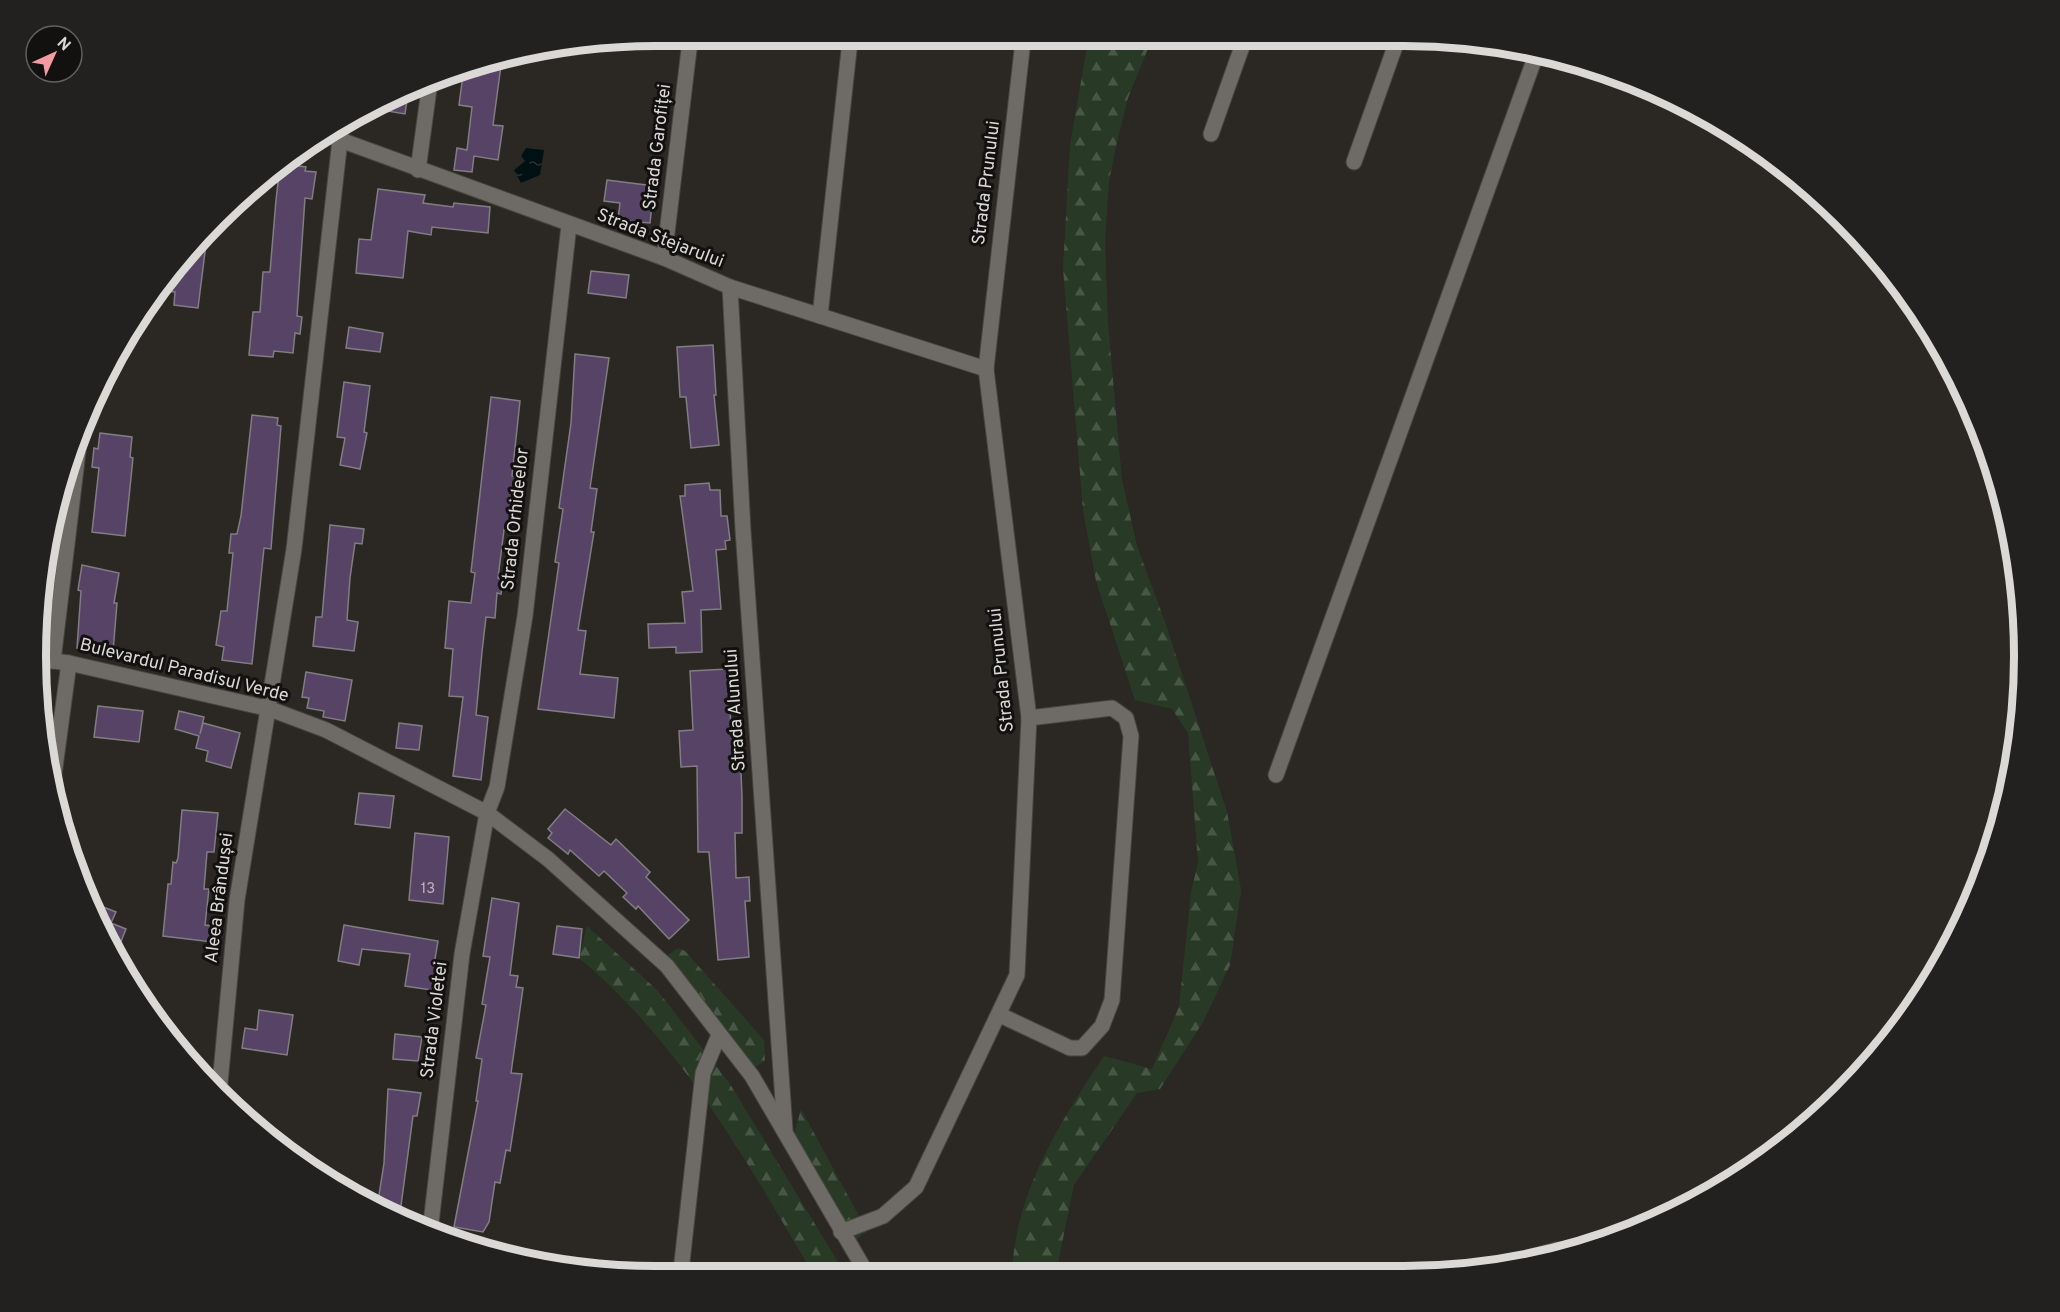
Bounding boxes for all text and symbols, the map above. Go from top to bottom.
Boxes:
north arrow [24,24,84,84]
text: N [52,34,74,56]
street label: Strada Garofiței [639,83,677,211]
street label: Strada Prunului [968,120,1006,246]
street label: Strada Stejarului [593,204,727,274]
street label: Strada Orhideelor [497,447,535,591]
street label: Strada Prunului [984,607,1020,733]
street label: Bulevardul Paradisul Verde [77,634,291,708]
street label: Strada Alunului [720,648,752,772]
street label: Aleea Brândușei [201,831,239,965]
house number: 13 [421,880,435,899]
street label: Strada Violetei [416,960,454,1080]

